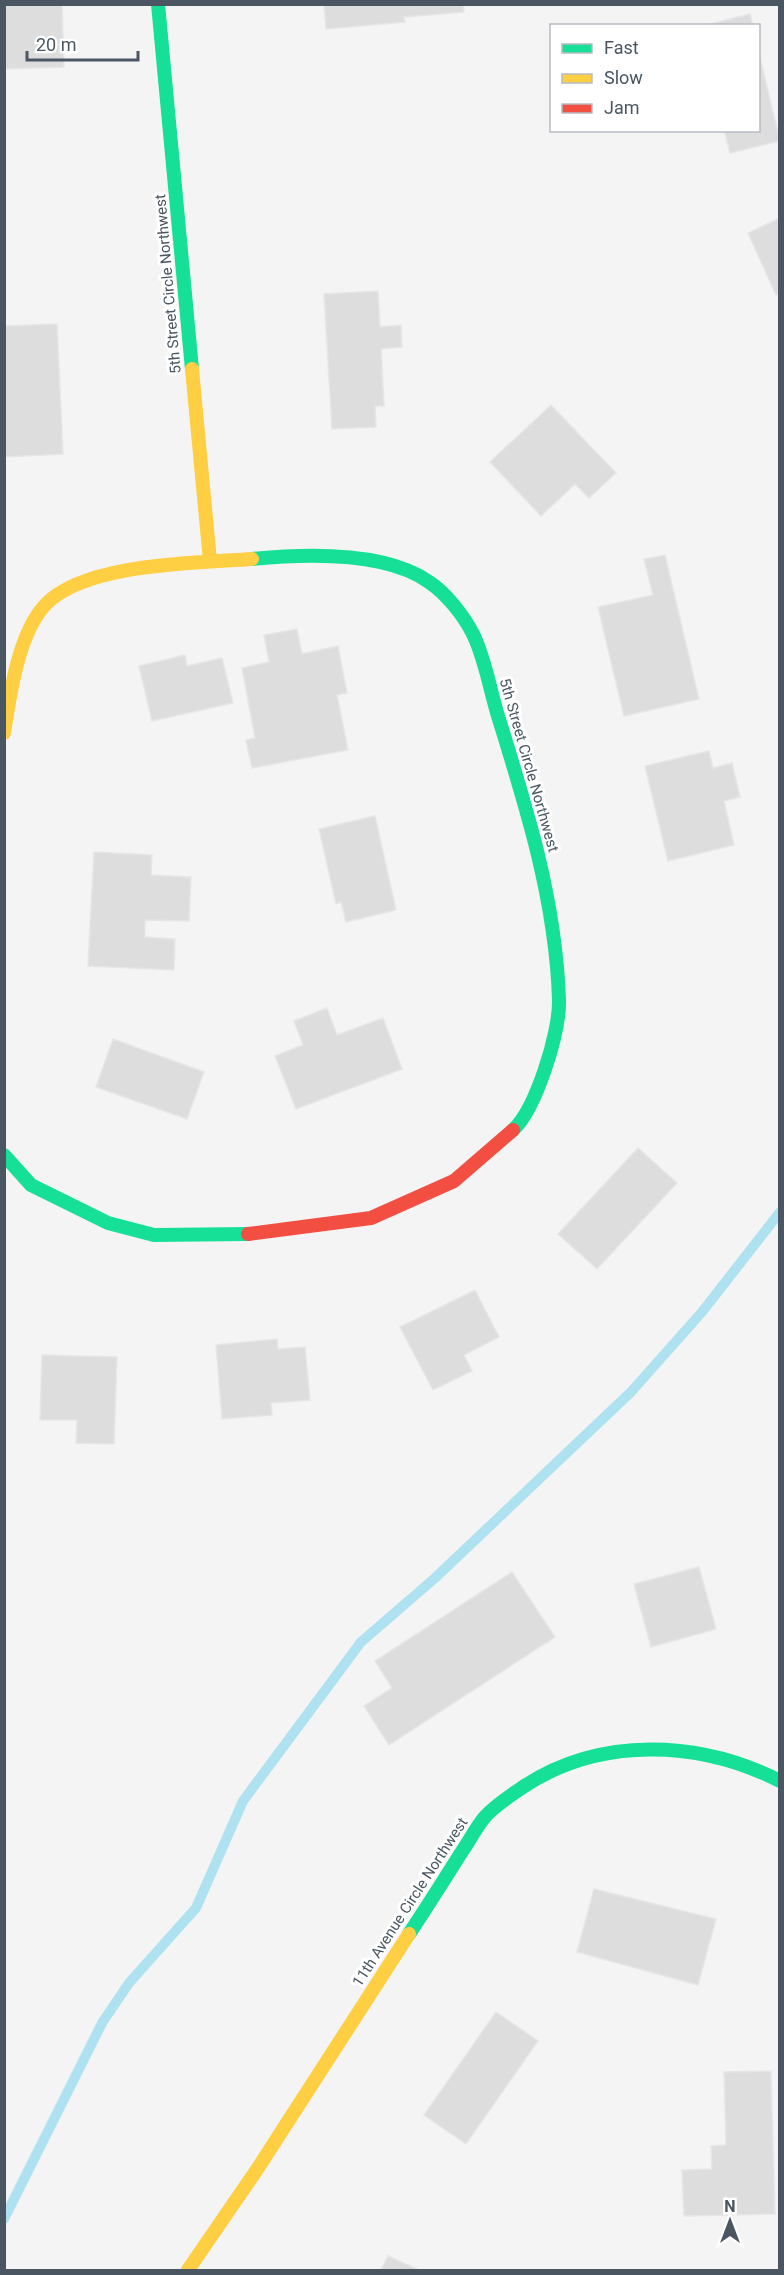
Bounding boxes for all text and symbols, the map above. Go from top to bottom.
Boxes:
scale bar [27,24,138,62]
legend [550,24,760,132]
text: 20 m [36,34,76,55]
text: Fast [604,37,639,58]
text: Slow [604,67,643,88]
text: Jam [604,97,640,118]
street label: 5th Street Circle Northwest [151,194,185,374]
street label: 5th Street Circle Northwest [496,676,562,854]
street label: 11th Avenue Circle Northwest [349,1814,471,1990]
north arrow [700,2191,760,2251]
text: N [724,2197,736,2216]

